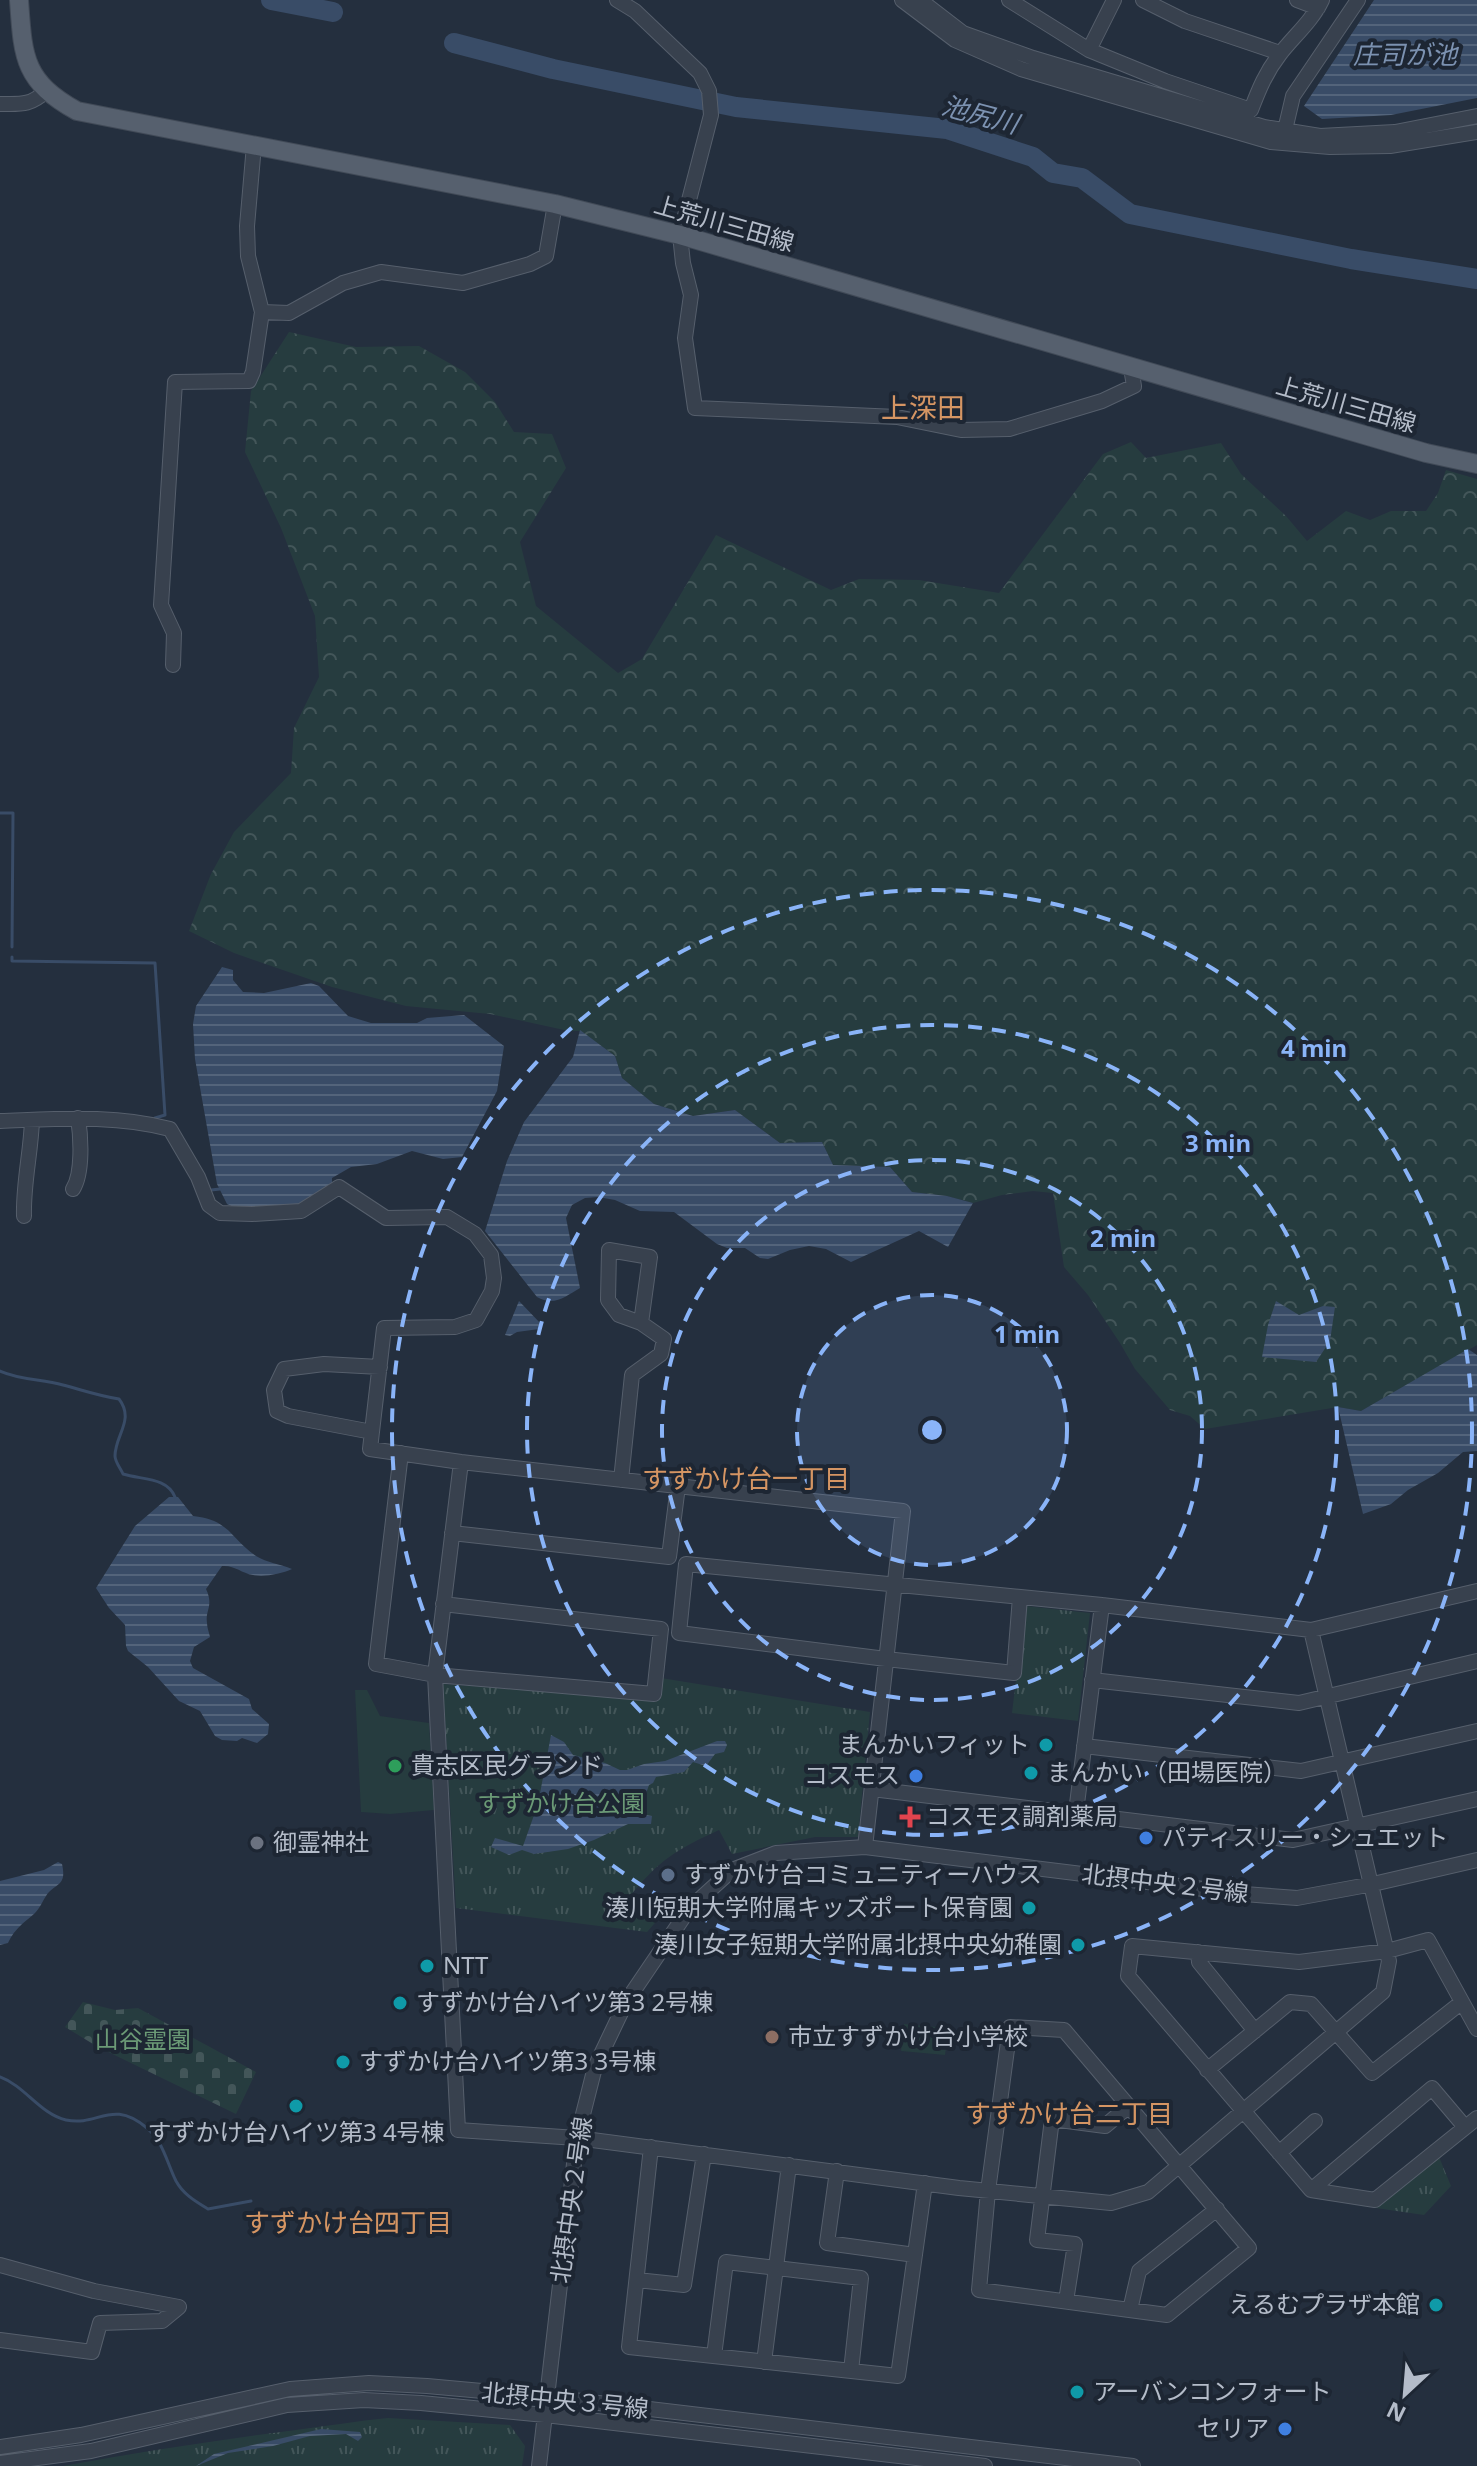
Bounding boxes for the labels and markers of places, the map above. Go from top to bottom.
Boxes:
centre of rings [918,1416,946,1444]
place label: まんかいフィット [838,1727,1030,1760]
marker: まんかいフィット [1037,1736,1055,1754]
place label: 貴志区民グランド [411,1748,603,1781]
place label: まんかい（田場医院） [1047,1755,1287,1788]
marker: 貴志区民グランド [386,1757,404,1775]
place label: コスモス [804,1758,900,1791]
marker: まんかい（田場医院） [1022,1764,1040,1782]
marker: コスモス [907,1767,925,1785]
place label: コスモス調剤薬局 [926,1799,1118,1832]
marker: コスモス調剤薬局 [901,1808,919,1826]
place label: パティスリー・シュエット [1162,1820,1449,1853]
place label: 御霊神社 [273,1825,369,1858]
marker: パティスリー・シュエット [1137,1829,1155,1847]
marker: 御霊神社 [248,1834,266,1852]
place label: すずかけ台コミュニティーハウス [684,1857,1042,1890]
marker: すずかけ台コミュニティーハウス [659,1866,677,1884]
place label: 湊川短期大学附属キッズポート保育園 [605,1890,1013,1923]
marker: 湊川短期大学附属キッズポート保育園 [1020,1899,1038,1917]
place label: 湊川女子短期大学附属北摂中央幼稚園 [654,1927,1062,1960]
marker: 湊川女子短期大学附属北摂中央幼稚園 [1069,1936,1087,1954]
place label: NTT [443,1948,489,1981]
marker: NTT [418,1957,436,1975]
place label: すずかけ台ハイツ第3 2号棟 [416,1985,713,2018]
marker: すずかけ台ハイツ第3 2号棟 [391,1994,409,2012]
place label: 市立すずかけ台小学校 [788,2019,1028,2052]
marker: 市立すずかけ台小学校 [763,2028,781,2046]
place label: すずかけ台ハイツ第3 3号棟 [359,2044,656,2077]
marker: すずかけ台ハイツ第3 3号棟 [334,2053,352,2071]
marker: すずかけ台ハイツ第3 4号棟 [287,2097,305,2115]
place label: すずかけ台ハイツ第3 4号棟 [147,2115,445,2148]
place label: えるむプラザ本館 [1229,2287,1420,2320]
marker: えるむプラザ本館 [1427,2296,1445,2314]
place label: アーバンコンフォート [1093,2374,1332,2407]
marker: アーバンコンフォート [1068,2383,1086,2401]
place label: セリア [1197,2411,1269,2444]
marker: セリア [1276,2420,1294,2438]

